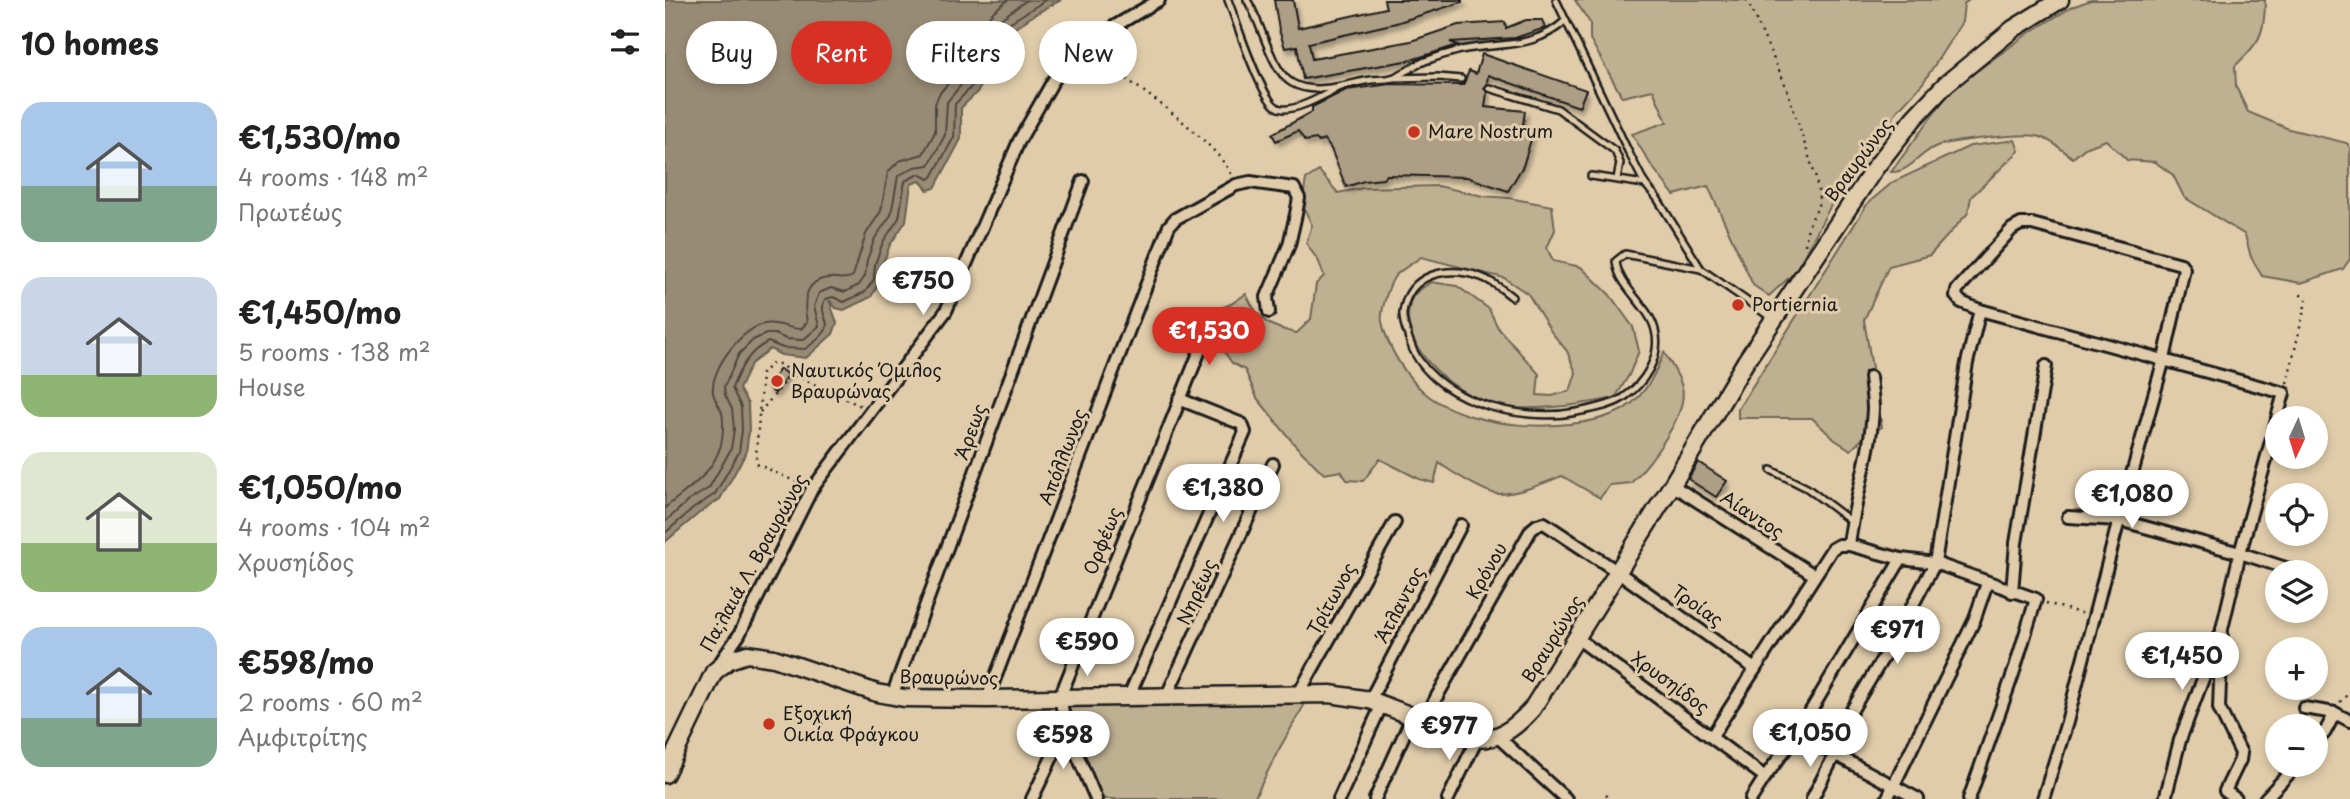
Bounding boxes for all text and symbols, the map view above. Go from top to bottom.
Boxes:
text: 10 homes [21,20,159,65]
chip: Buy [686,21,777,84]
chip: Rent [791,21,892,84]
chip: Filters [906,21,1025,84]
chip: New [1039,21,1137,84]
icon: filters [606,23,644,61]
street label: Βραυρώνος [1817,112,1898,207]
text: €1,530/mo [238,114,400,159]
place label: Mare Nostrum [1428,117,1553,144]
marker: Mare Nostrum [1406,124,1422,140]
icon: home [77,130,161,214]
text: 4 rooms · 148 m² [238,159,429,194]
text: Πρωτέως [238,194,343,229]
pin: €750 [882,258,964,317]
text: €750 [892,262,954,297]
text: €1,450/mo [238,289,401,334]
place label: Portiernia [1752,290,1838,317]
marker: Portiernia [1730,297,1746,313]
icon: home [77,305,161,389]
pin: €1,530 [1152,308,1266,367]
text: €1,530 [1168,312,1250,347]
text: 5 rooms · 138 m² [238,334,431,369]
place label: Ναυτικός Όμιλος Βραυρώνας [791,356,942,404]
text: House [238,369,305,404]
marker: Ναυτικός Όμιλος Βραυρώνας [769,373,785,389]
street label: Άρεως [947,400,992,463]
street label: Απόλλωνος [1031,404,1092,509]
north arrow [2265,406,2327,469]
map controls [2265,406,2328,777]
text: €1,050/mo [238,464,402,509]
pin: €1,380 [1166,464,1280,524]
street label: Πα;λαιά Λ. Βραυρώνος [692,468,813,656]
text: €1,380 [1182,469,1264,504]
pin: €1,080 [2075,470,2189,530]
text: €1,080 [2091,475,2173,510]
icon: home [77,480,161,564]
street label: Αίαντος [1716,483,1790,544]
button: locate [2265,483,2328,546]
street label: Ορφέως [1076,502,1127,578]
text: 4 rooms · 104 m² [238,509,431,544]
street label: Κρόνου [1459,537,1513,604]
text: Χρυσηίδος [238,544,354,579]
street label: Νηρέως [1169,554,1222,629]
street label: Τρίτωνος [1300,557,1362,639]
button: layers [2265,560,2328,623]
street label: Άτλαντος [1367,561,1430,647]
street label: Τροίας [1667,577,1729,632]
street label: Βραυρώνος [1514,589,1589,687]
pin: €971 [1856,606,1938,666]
text: €971 [1870,611,1924,646]
pin: €590 [1046,618,1128,678]
text: €590 [1055,623,1119,658]
pin: €1,450 [2125,632,2239,692]
text: €1,450 [2141,637,2223,672]
button: + [2265,637,2328,700]
text: €598/mo [238,639,374,684]
street label: Χρυσηίδος [1626,644,1716,719]
icon: home [77,655,161,739]
street label: Βραυρώνος [900,662,999,691]
text: 2 rooms · 60 m² [238,684,423,719]
place label: Εξοχική Οικία Φράγκου [783,699,919,747]
pin: €977 [1408,702,1490,762]
text: €977 [1420,707,1478,742]
pin: €1,050 [1753,710,1867,769]
pin: €598 [1022,712,1104,771]
text: €1,050 [1769,714,1851,749]
button: − [2265,714,2328,777]
marker: Εξοχική Οικία Φράγκου [761,716,777,732]
text: €598 [1033,716,1093,751]
text: Αμφιτρίτης [238,719,368,754]

